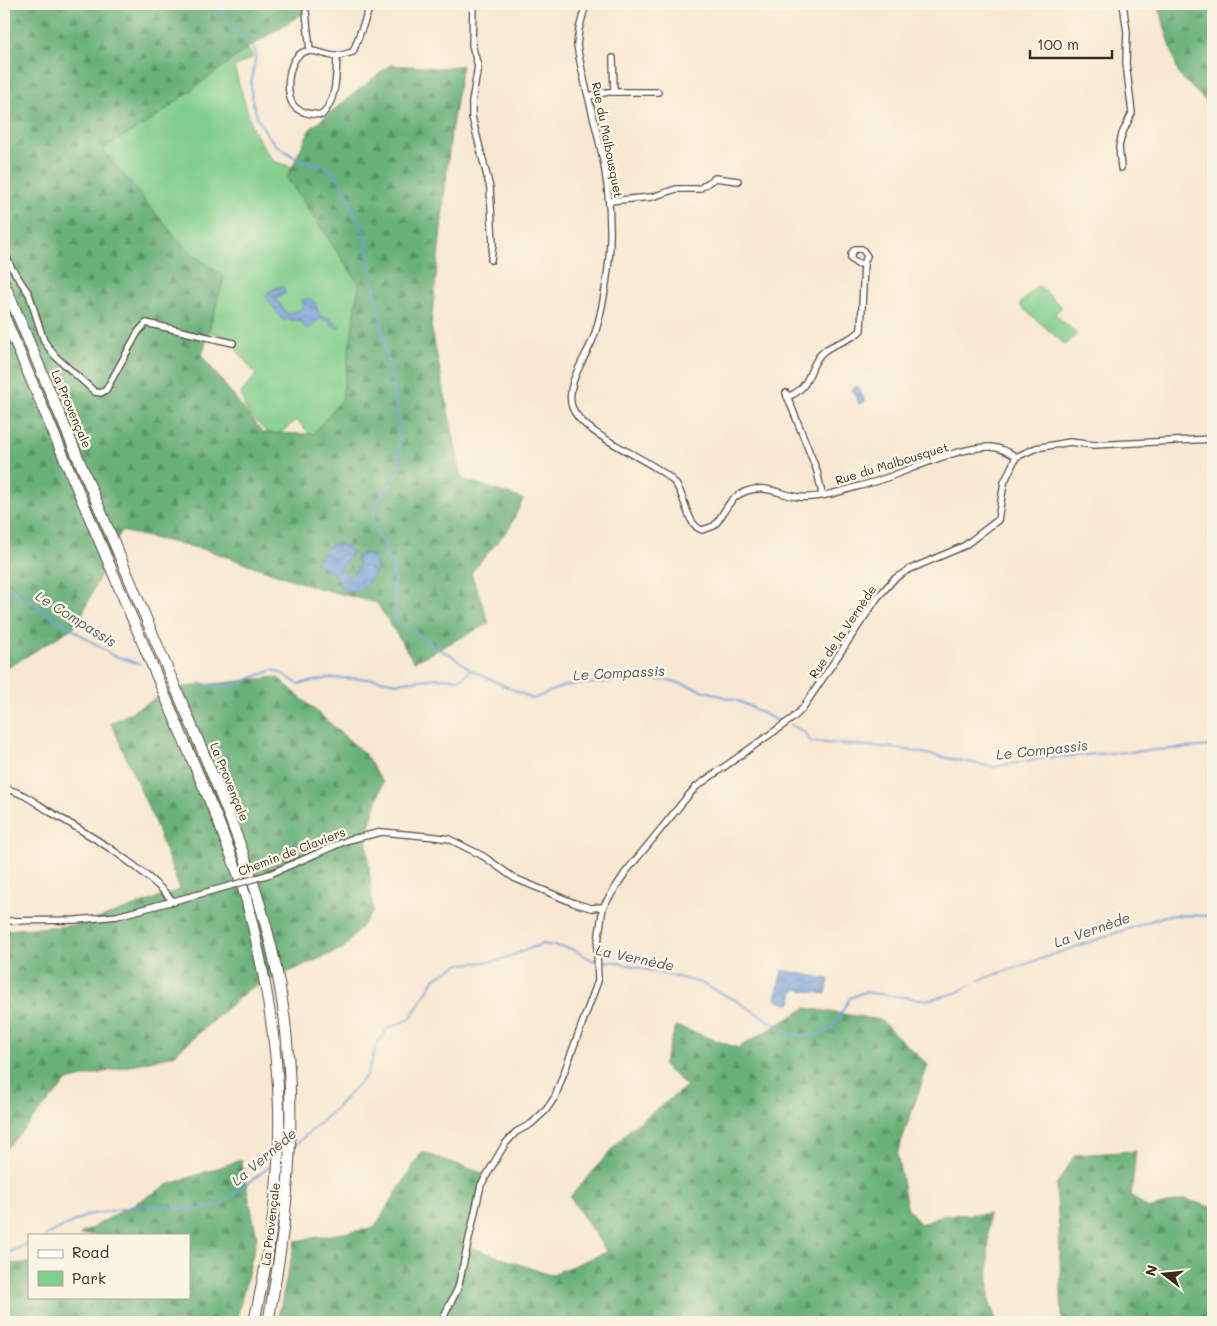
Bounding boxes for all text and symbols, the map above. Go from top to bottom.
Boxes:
scale bar [1030,28,1112,60]
text: 100 m [1037,34,1079,54]
street label: Rue du Malbousquet [589,81,627,199]
street label: La Provençale [48,367,96,450]
street label: Rue du Malbousquet [833,438,950,488]
street label: Rue de la Vernède [805,582,879,681]
water label: Le Compassis [32,586,120,651]
water label: Le Compassis [573,661,666,684]
water label: Le Compassis [995,735,1089,764]
street label: La Provençale [207,740,253,823]
street label: Chemin de Claviers [236,823,348,879]
water label: La Vernède [1051,908,1133,951]
water label: La Vernède [594,940,676,975]
water label: La Vernède [227,1124,300,1189]
street label: La Provençale [257,1181,283,1266]
legend [28,1234,190,1298]
text: Road [72,1242,109,1262]
north arrow [1140,1248,1190,1298]
text: N [1140,1263,1162,1278]
text: Park [72,1268,106,1288]

